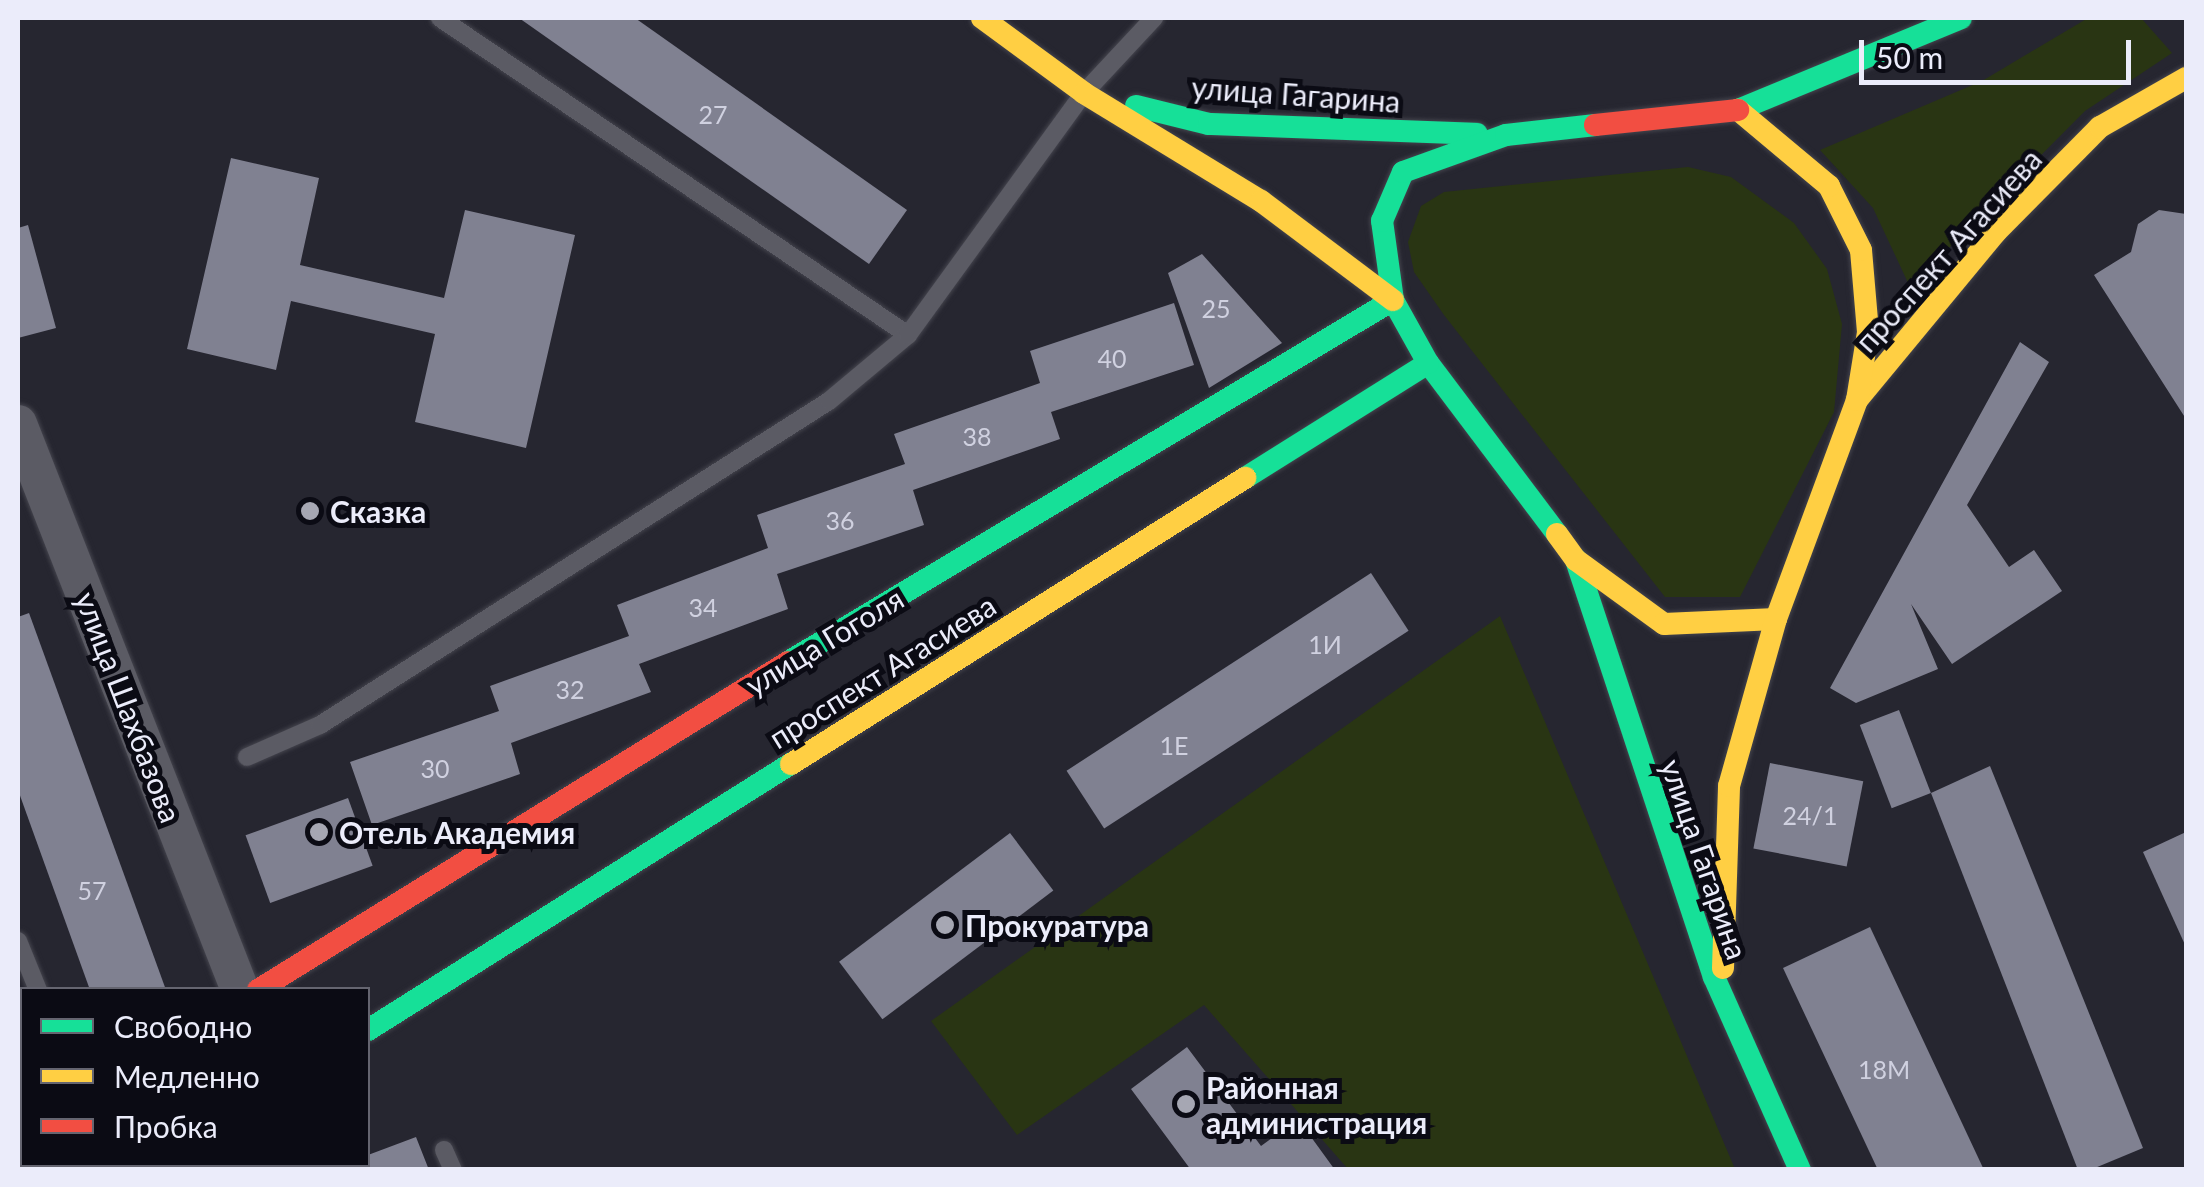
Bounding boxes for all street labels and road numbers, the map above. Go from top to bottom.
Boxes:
street label: улица Гагарина [1190,69,1402,119]
street label: проспект Агасиева [1847,141,2049,359]
street label: улица Гоголя [738,580,910,702]
street label: улица Шахбазова [68,587,190,827]
street label: проспект Агасиева [762,587,1002,755]
street label: улица Гагарина [1654,754,1756,964]

